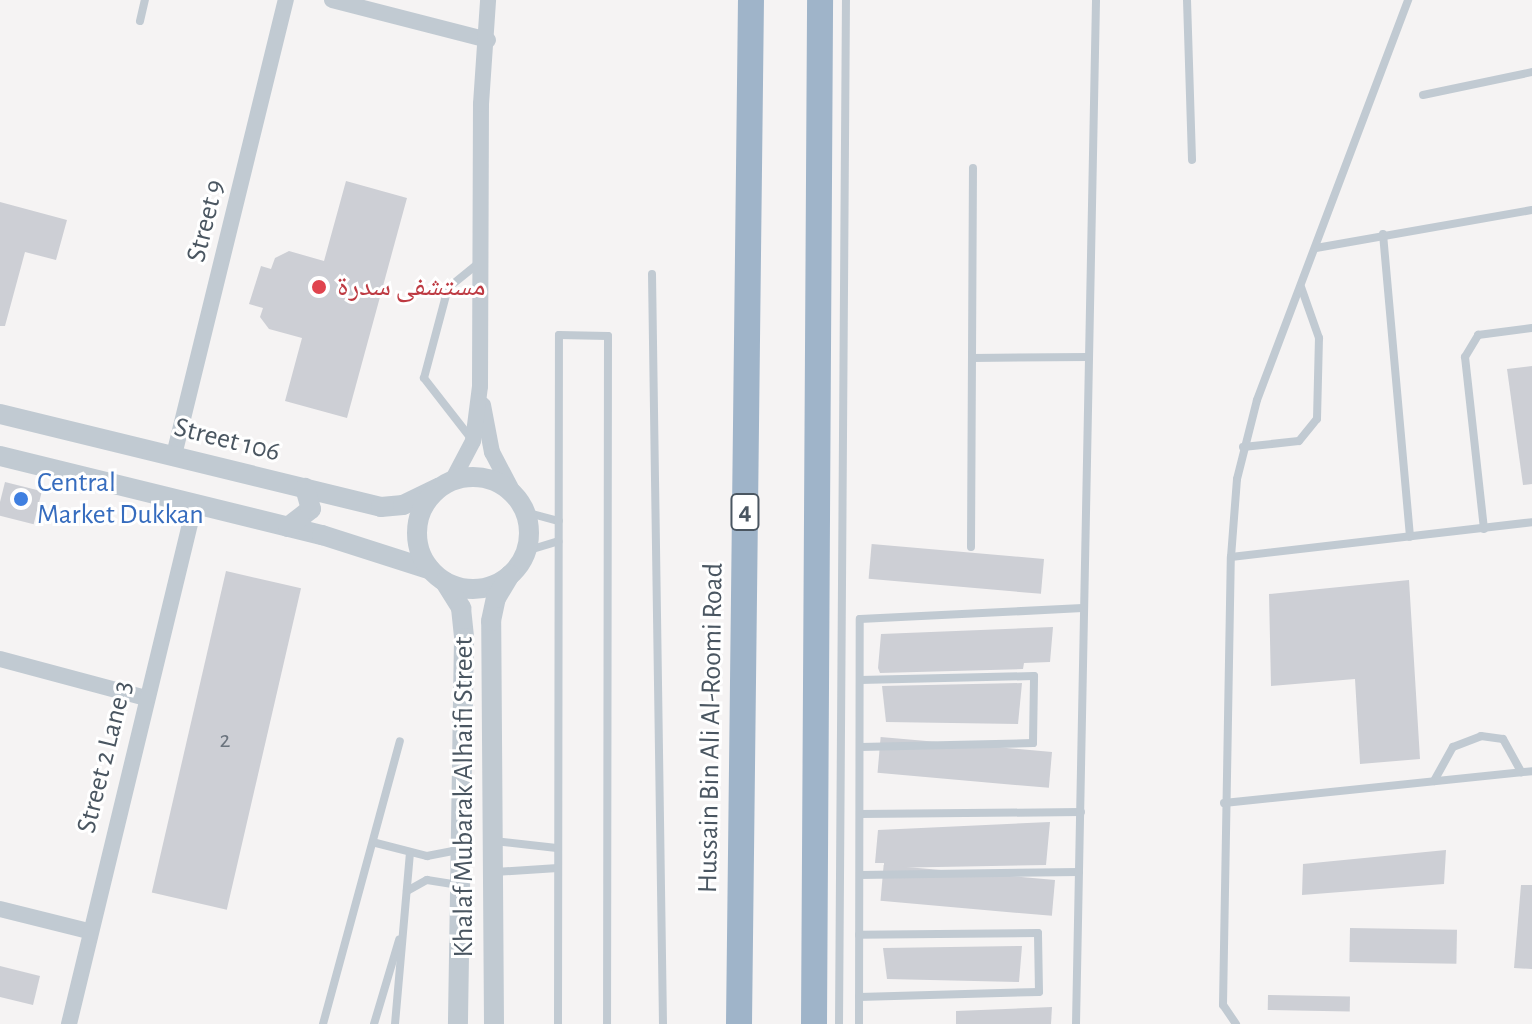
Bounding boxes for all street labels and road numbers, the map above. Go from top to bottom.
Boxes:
street label: Street 9 [180,176,232,266]
street label: Street 106 [170,411,284,469]
road number: 4 [729,490,761,534]
street label: Hussain Bin Ali Al-Roomi Road [691,563,731,893]
street label: Khalaf Mubarak Alhaifi Street [447,637,481,957]
street label: Street 2 Lane 3 [70,677,140,837]

